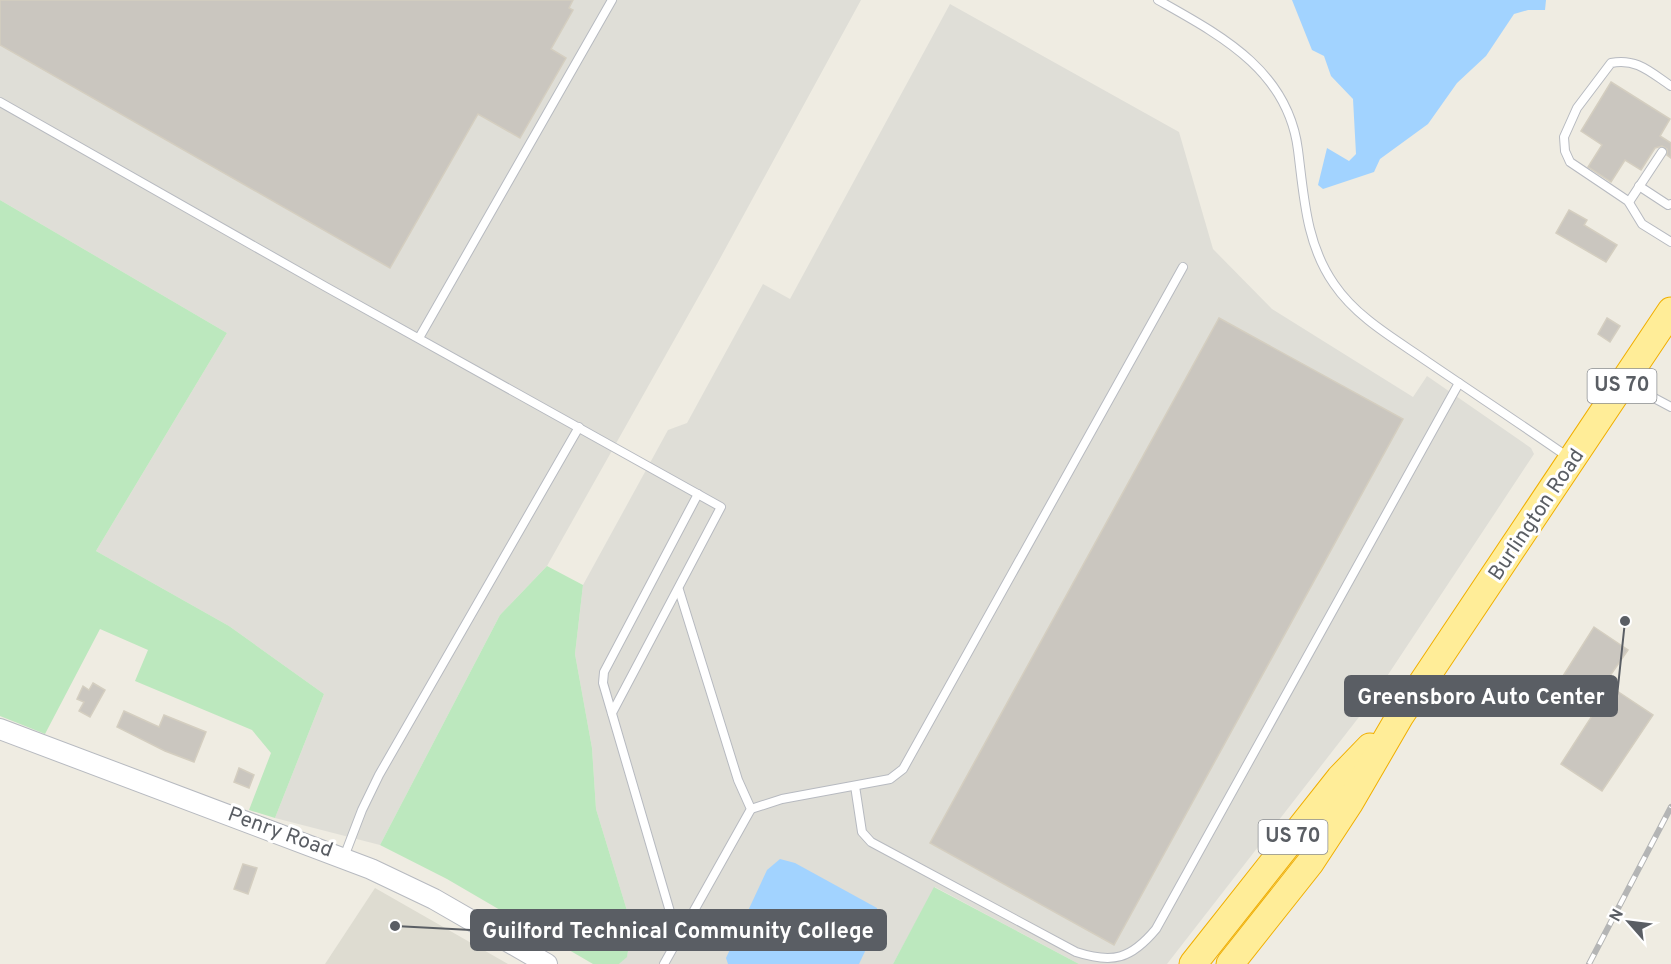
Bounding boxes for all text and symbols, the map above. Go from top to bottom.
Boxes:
road number: US 70 [1588,369,1656,403]
street label: Burlington Road [1483,444,1591,586]
callout: Greensboro Auto Center [1345,676,1617,716]
text: Greensboro Auto Center [1357,685,1605,712]
street label: Penry Road [224,802,336,864]
road number: US 70 [1258,820,1328,854]
north arrow [1599,892,1659,952]
text: N [1606,906,1629,926]
callout: Guilford Technical Community College [471,910,886,950]
text: Guilford Technical Community College [482,919,874,946]

